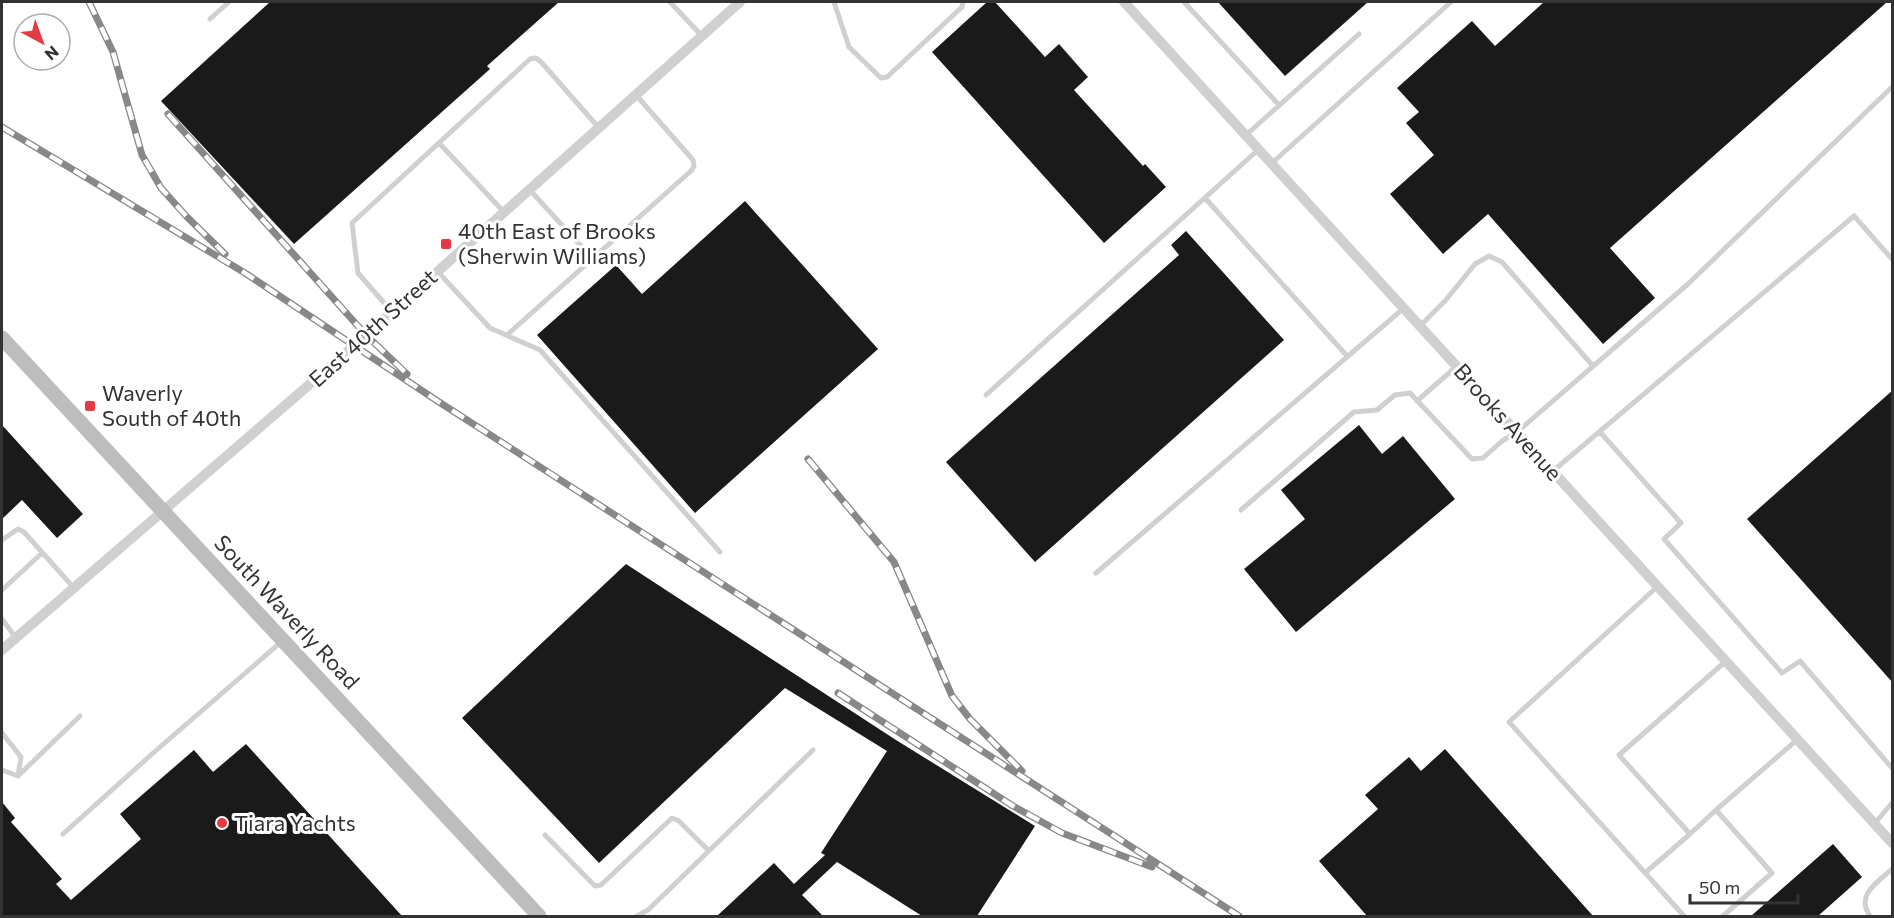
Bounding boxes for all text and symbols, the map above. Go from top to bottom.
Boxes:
north arrow [12,12,72,72]
text: N [41,43,63,65]
place label: 40th East of Brooks (Sherwin Williams) [458,217,656,269]
marker: 40th East of Brooks (Sherwin Williams) [439,237,453,251]
street label: East 40th Street [303,263,442,392]
street label: Brooks Avenue [1449,357,1568,486]
place label: Waverly South of 40th [102,379,241,431]
marker: Waverly South of 40th [83,399,97,413]
street label: South Waverly Road [209,529,366,694]
place label: Tiara Yachts [234,809,356,836]
marker: Tiara Yachts [215,816,229,830]
scale bar [1690,867,1798,905]
text: 50 m [1699,876,1740,898]

